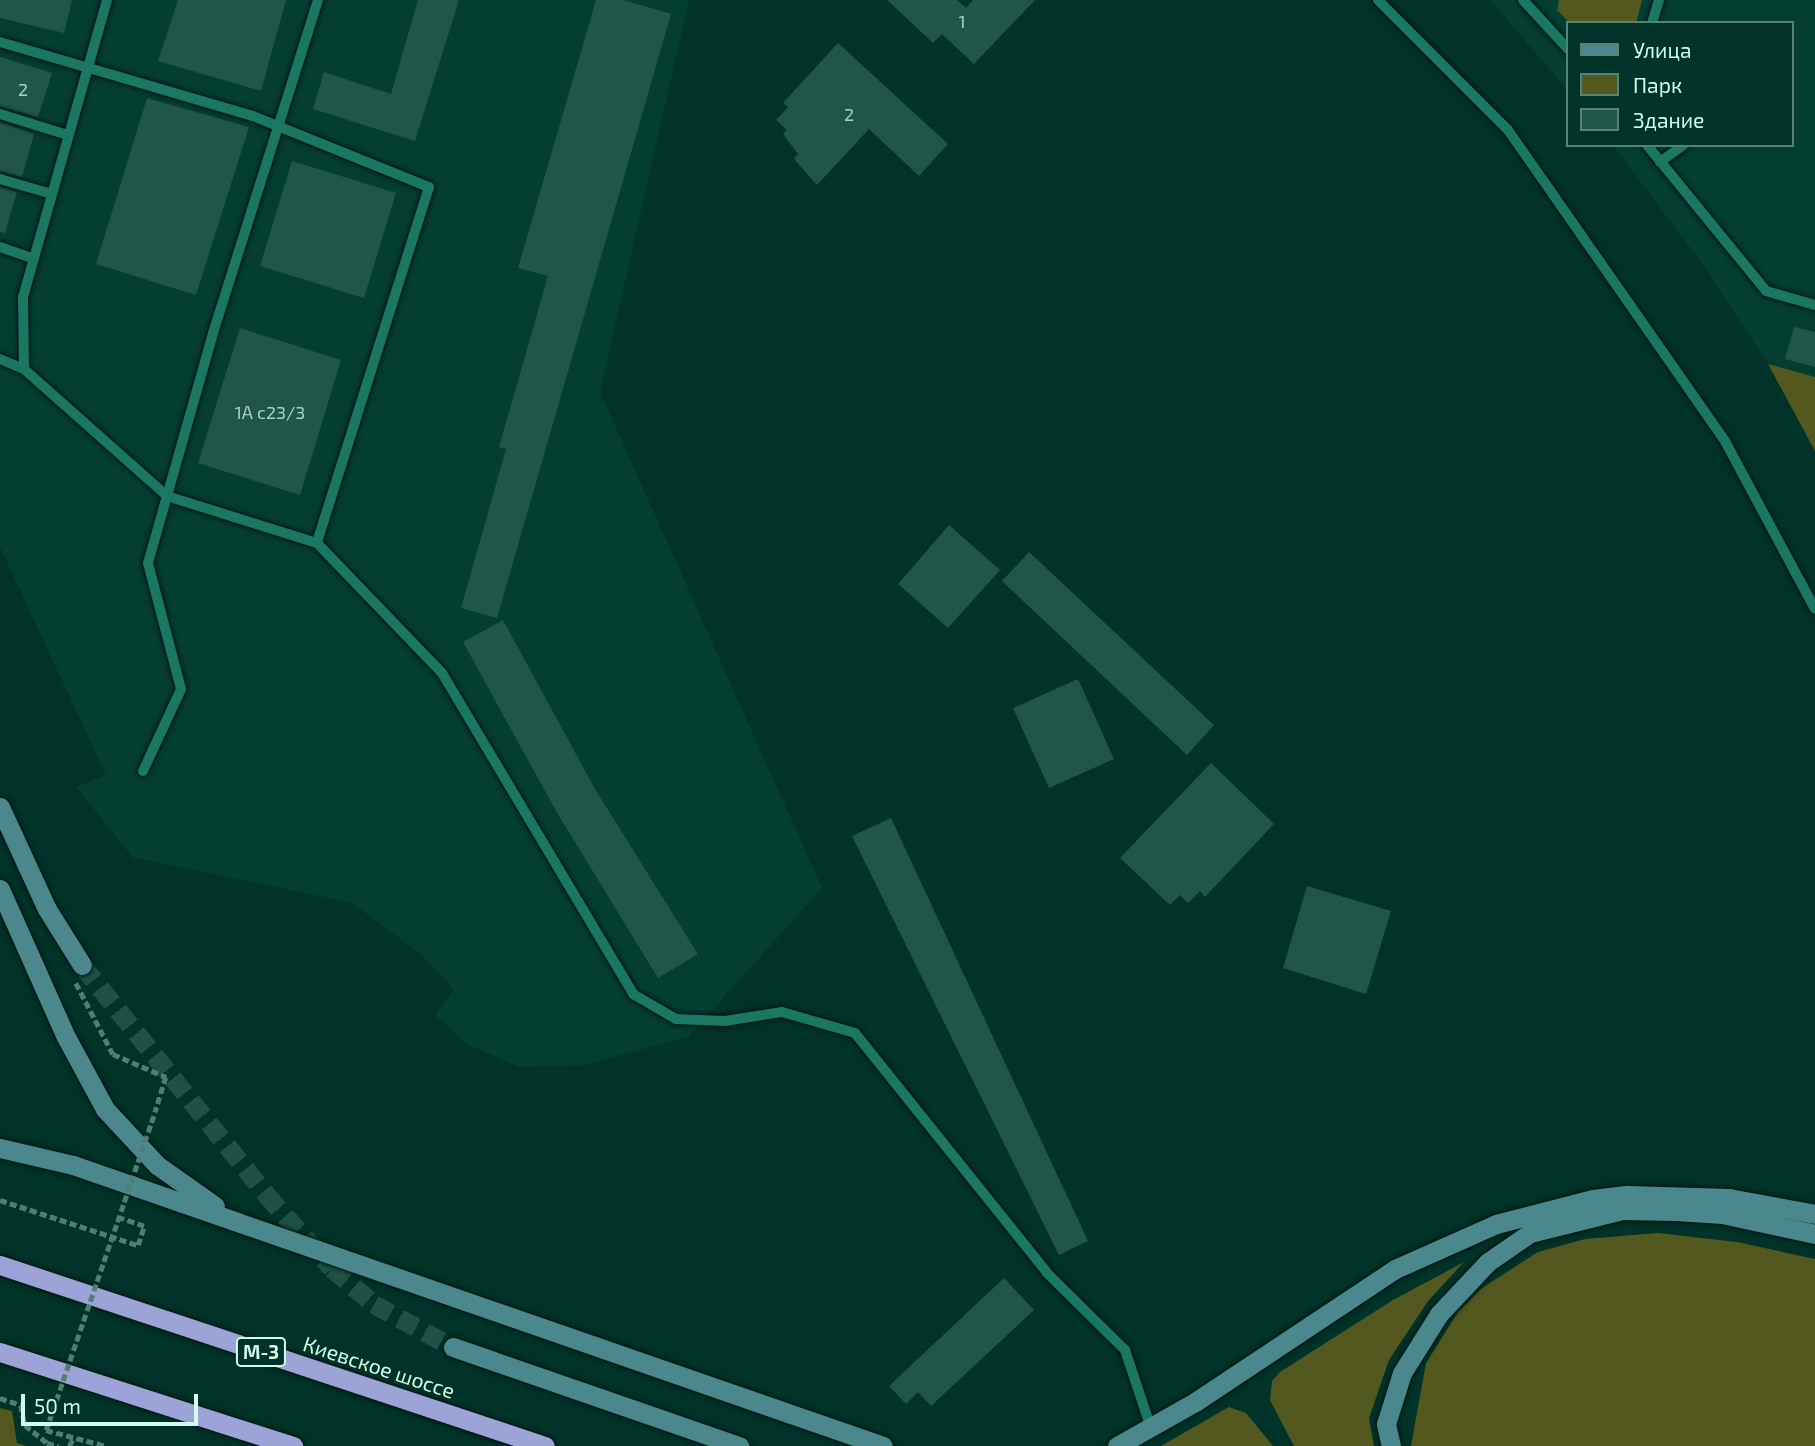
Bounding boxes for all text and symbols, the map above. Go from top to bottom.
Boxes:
house number: 1 [958,10,966,32]
legend [1566,21,1794,147]
text: Улица [1633,37,1692,62]
text: Парк [1633,72,1682,97]
house number: 2 [18,78,28,100]
house number: 2 [844,103,854,125]
text: Здание [1633,107,1704,132]
house number: 1А с23/3 [235,401,305,423]
street label: Киевское шоссе [300,1331,458,1403]
road number: М-3 [235,1336,287,1368]
scale bar [24,1380,201,1424]
text: 50 m [34,1393,81,1418]

